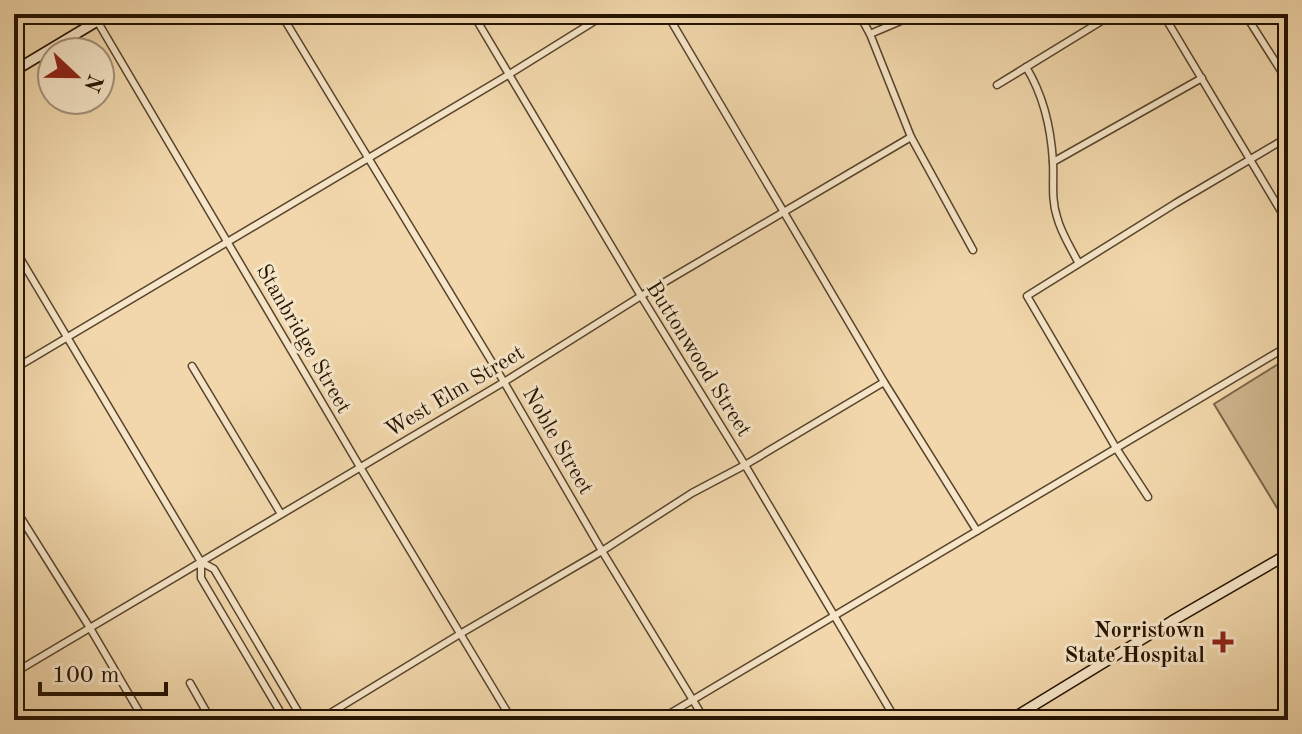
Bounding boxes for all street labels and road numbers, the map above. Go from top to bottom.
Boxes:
street label: Stanbridge Street [252,261,355,417]
street label: Buttonwood Street [642,277,755,441]
street label: West Elm Street [382,342,528,442]
street label: Noble Street [518,384,597,498]

